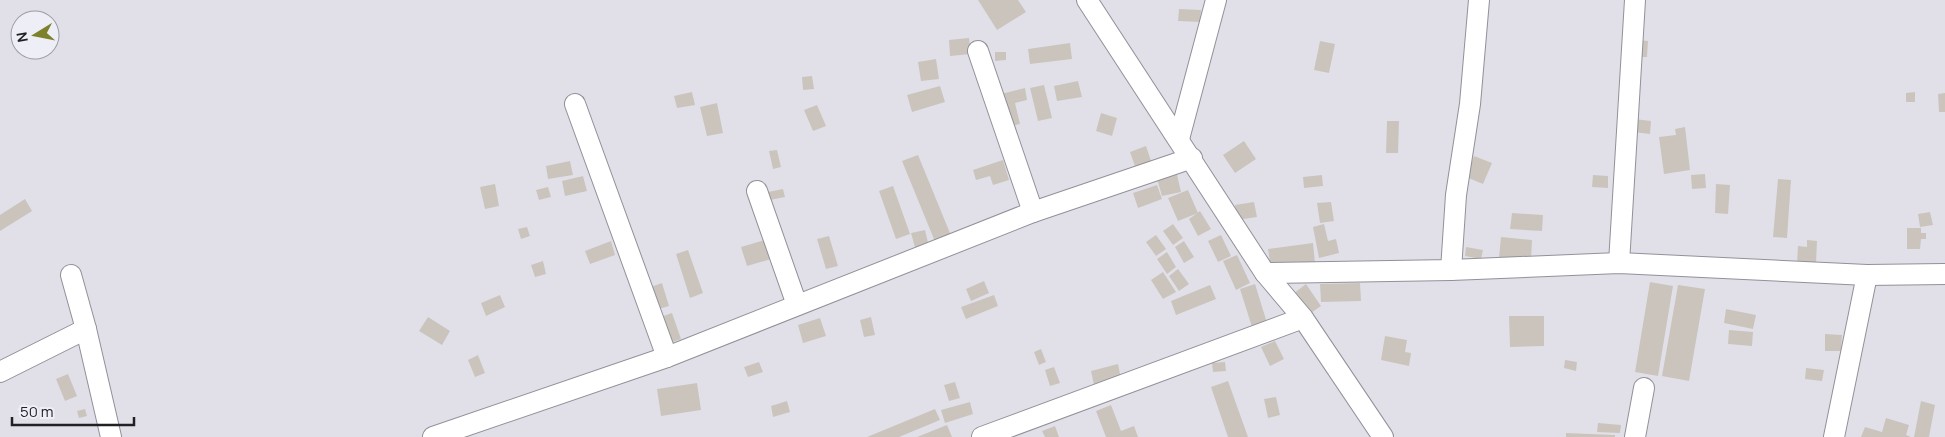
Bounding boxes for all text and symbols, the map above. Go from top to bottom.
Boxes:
north arrow [10,10,60,60]
text: N [11,31,32,44]
scale bar [12,394,135,426]
text: 50 m [20,401,54,422]

